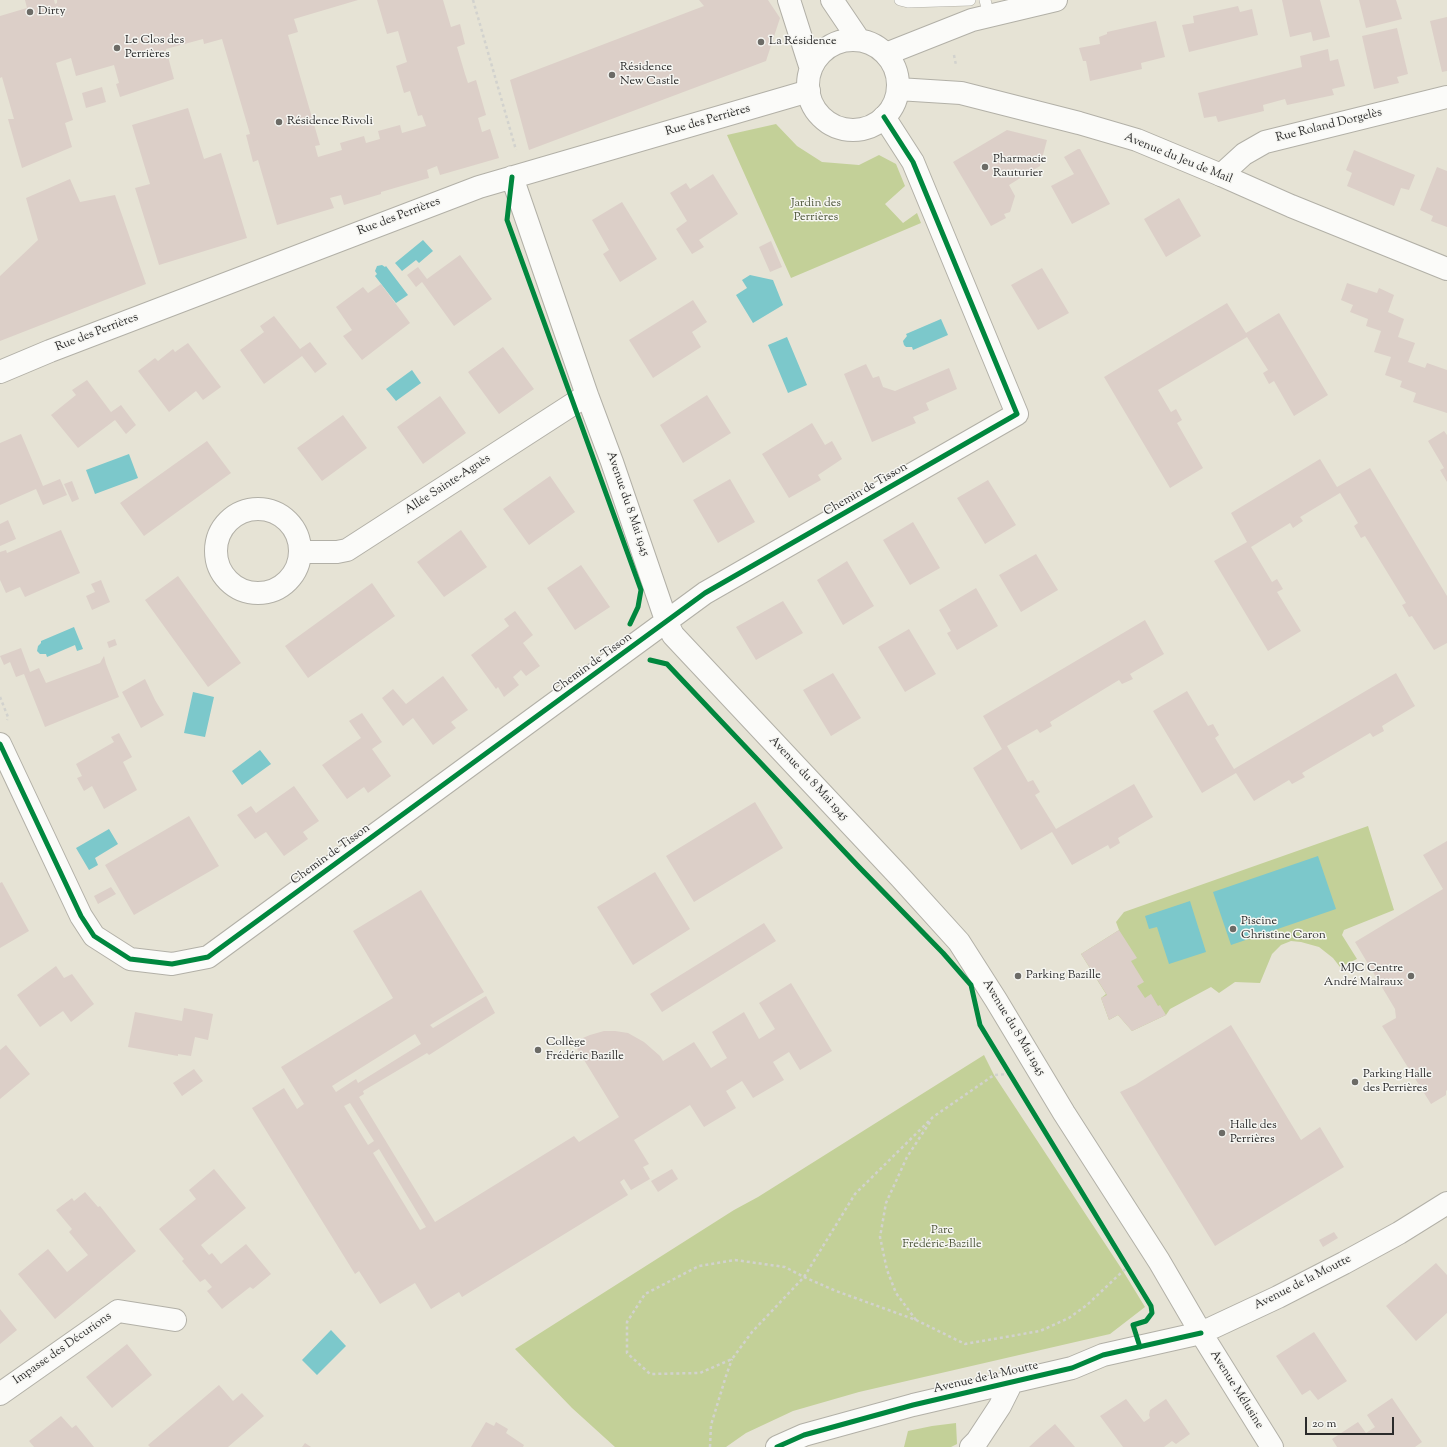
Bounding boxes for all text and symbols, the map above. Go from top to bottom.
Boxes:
place label: Dirty [38,5,65,19]
marker: Dirty [25,7,35,17]
place label: Le Clos des Perrières [125,34,184,62]
place label: La Résidence [769,35,836,49]
marker: La Résidence [756,37,766,47]
marker: Le Clos des Perrières [112,43,122,53]
place label: Résidence New Castle [620,61,679,89]
marker: Résidence New Castle [607,70,617,80]
street label: Rue des Perrières [664,102,752,140]
street label: Rue Roland Dorgelès [1275,106,1383,146]
place label: Résidence Rivoli [287,115,373,129]
marker: Résidence Rivoli [274,117,284,127]
street label: Avenue du Jeu de Mail [1122,131,1234,187]
place label: Pharmacie Rauturier [993,153,1046,181]
marker: Pharmacie Rauturier [980,162,990,172]
street label: Rue des Perrières [356,195,442,239]
park label: Jardin des Perrières [791,197,841,225]
street label: Rue des Perrières [54,311,140,355]
street label: Avenue du 8 Mai 1945 [602,450,652,558]
street label: Allée Sainte-Agnès [403,452,493,518]
street label: Chemin de Tisson [822,460,910,520]
street label: Chemin de Tisson [551,630,635,698]
street label: Avenue du 8 Mai 1945 [765,734,851,824]
street label: Chemin de Tisson [289,821,373,889]
place label: Piscine Christine Caron [1241,915,1326,943]
marker: Piscine Christine Caron [1228,924,1238,934]
place label: MJC Centre André Malraux [1324,962,1403,990]
place label: Parking Bazille [1026,969,1101,983]
marker: Parking Bazille [1013,971,1023,981]
marker: MJC Centre André Malraux [1406,971,1416,981]
street label: Avenue du 8 Mai 1945 [979,977,1047,1079]
place label: Collège Frédéric Bazille [546,1036,624,1064]
marker: Collège Frédéric Bazille [533,1045,543,1055]
place label: Parking Halle des Perrières [1363,1068,1432,1096]
marker: Parking Halle des Perrières [1350,1077,1360,1087]
place label: Halle des Perrières [1230,1119,1277,1147]
marker: Halle des Perrières [1217,1128,1227,1138]
park label: Parc Frédéric-Bazille [902,1224,982,1252]
street label: Avenue de la Moutte [1252,1252,1354,1314]
street label: Impasse des Décurions [11,1310,115,1388]
street label: Avenue Mélusine [1206,1348,1266,1432]
street label: Avenue de la Moutte [932,1359,1040,1397]
scale bar [1307,1409,1396,1435]
text: 20 m [1312,1415,1336,1433]

